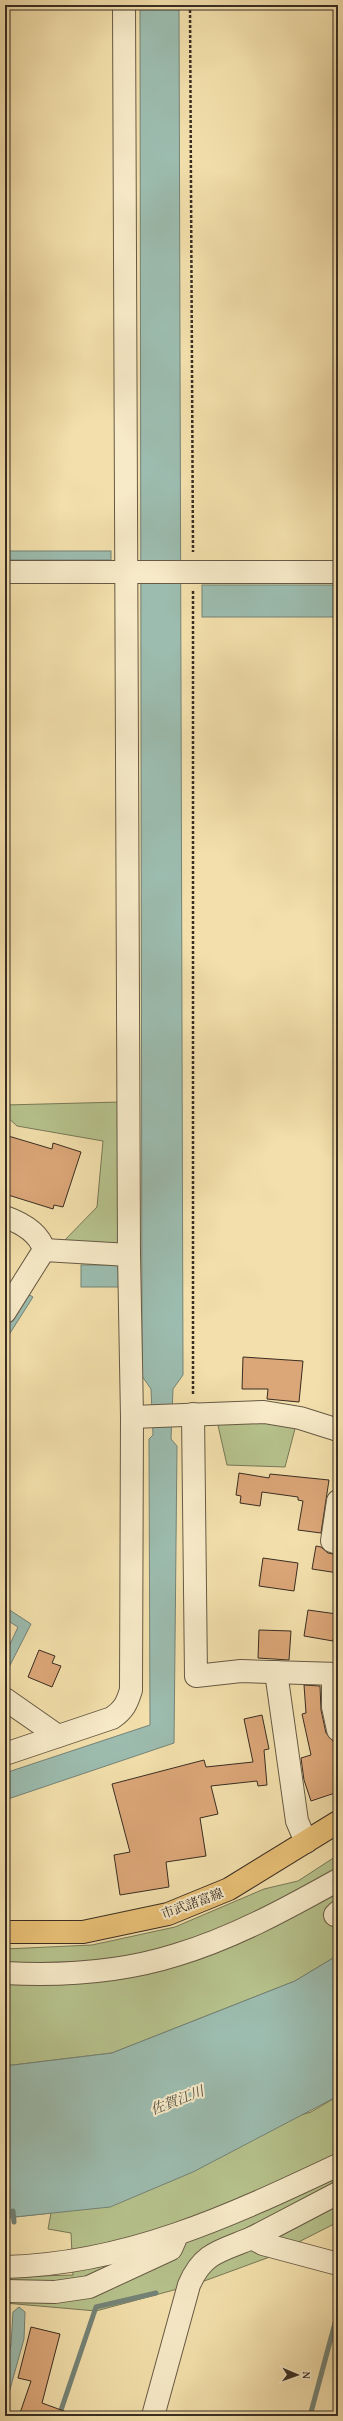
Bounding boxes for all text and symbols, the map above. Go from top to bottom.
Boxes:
street label: 市武諸富線 [158,1883,226,1924]
water label: 佐賀江川 [147,2080,209,2119]
north arrow [277,2355,317,2395]
text: N [299,2371,315,2380]

